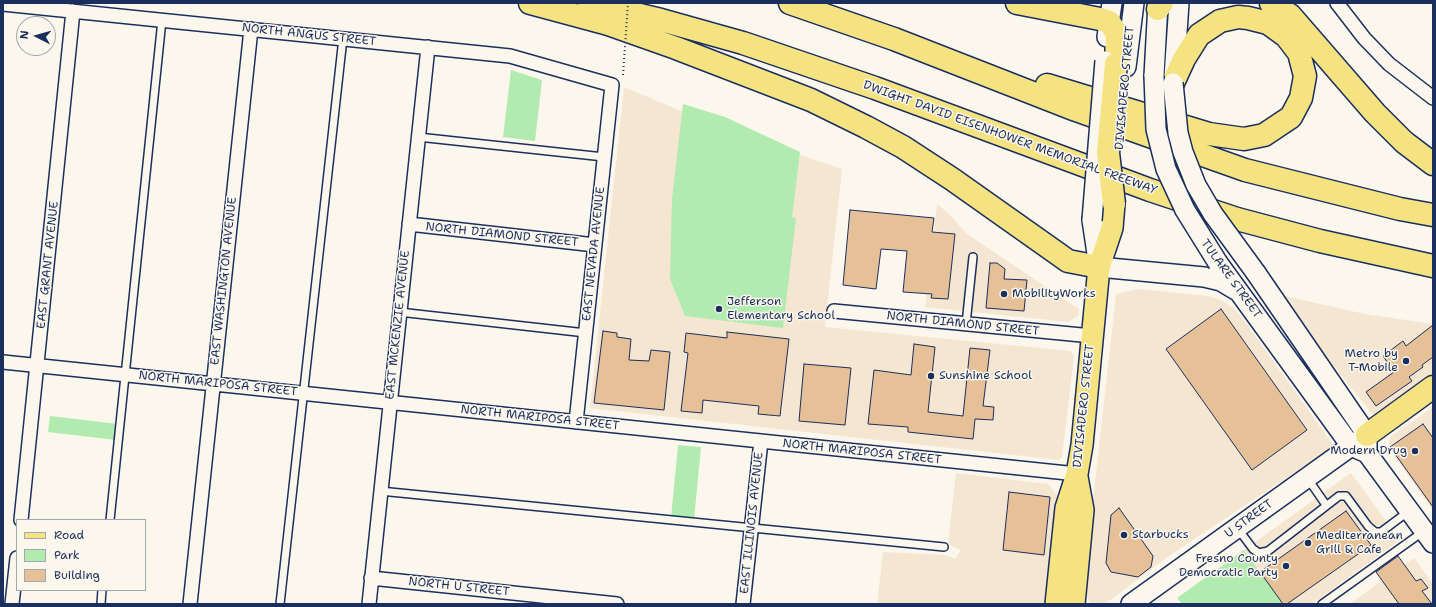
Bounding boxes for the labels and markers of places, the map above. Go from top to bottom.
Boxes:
place label: MobilityWorks [1012,287,1096,301]
marker: MobilityWorks [999,289,1009,299]
place label: Jefferson Elementary School [727,295,835,323]
marker: Jefferson Elementary School [714,304,724,314]
place label: Metro by T-Mobile [1344,347,1398,375]
marker: Metro by T-Mobile [1401,356,1411,366]
place label: Sunshine School [939,369,1032,383]
marker: Sunshine School [926,371,936,381]
place label: Modern Drug [1330,444,1407,458]
marker: Modern Drug [1410,446,1420,456]
place label: Starbucks [1132,528,1189,542]
place label: Mediterranean Grill & Cafe [1316,529,1403,557]
marker: Starbucks [1119,530,1129,540]
marker: Mediterranean Grill & Cafe [1303,538,1313,548]
place label: Fresno County Democratic Party [1179,552,1278,580]
marker: Fresno County Democratic Party [1281,561,1291,571]

